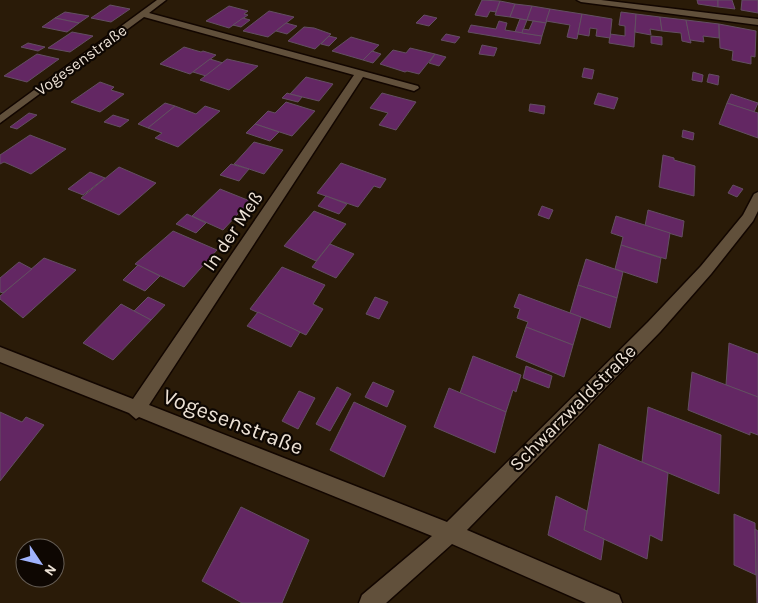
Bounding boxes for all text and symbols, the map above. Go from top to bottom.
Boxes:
street label: Vogesenstraße [32,21,130,99]
street label: In der Meß [198,187,268,275]
street label: Schwarzwaldstraße [505,340,641,476]
street label: Vogesenstraße [159,383,307,461]
north arrow [15,538,65,588]
text: N [40,561,60,579]

